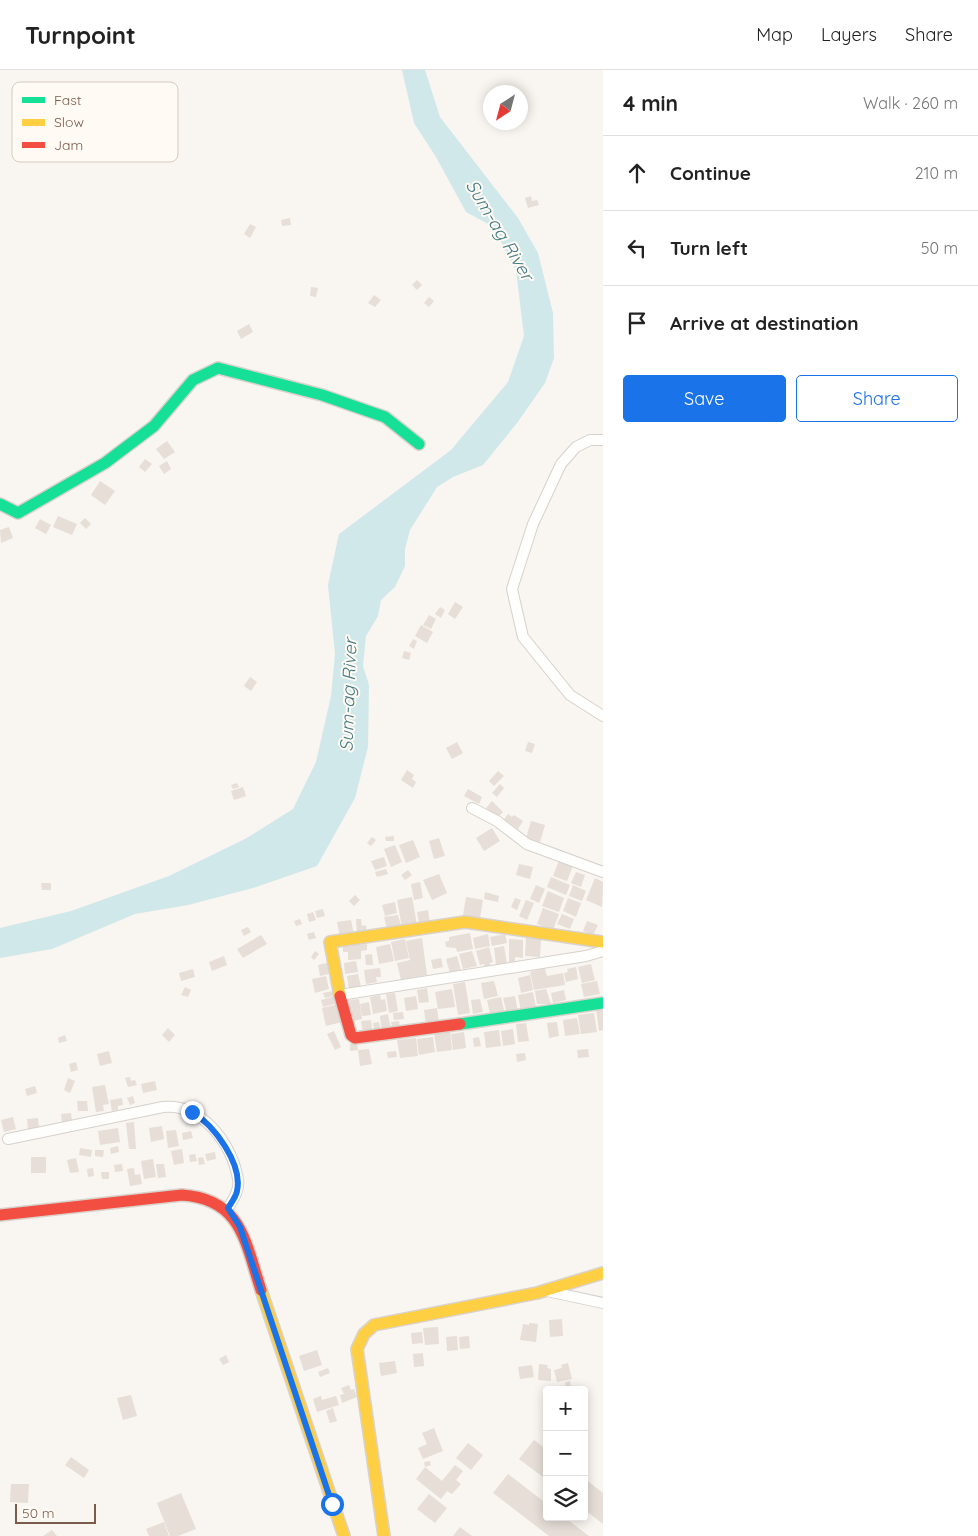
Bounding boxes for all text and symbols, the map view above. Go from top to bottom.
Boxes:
text: Turnpoint [25,20,136,50]
text: Map [756,23,793,46]
text: Layers [821,23,877,46]
text: Share [905,23,953,46]
legend [12,82,178,162]
north arrow [483,85,528,130]
text: 4 min [623,90,678,116]
text: Fast [54,91,82,109]
text: Walk · 260 m [863,93,958,113]
text: Slow [54,113,84,131]
text: Jam [54,136,83,154]
icon: ahead [623,159,651,187]
text: Continue [670,161,751,185]
text: 210 m [915,163,958,183]
water label: Sum-ag River [461,176,540,286]
icon: left [623,234,651,262]
text: Turn left [670,236,748,260]
text: 50 m [921,238,958,258]
icon: arrive [623,309,651,337]
text: Arrive at destination [670,311,859,335]
button: Save [623,375,786,422]
button: Share [796,375,958,422]
water label: Sum-ag River [335,636,362,752]
route end [181,1101,204,1124]
map controls [543,1386,588,1521]
button: + [543,1386,588,1431]
button: − [543,1431,588,1476]
button: layers [543,1476,588,1521]
route start [321,1493,344,1516]
scale bar [15,1501,96,1524]
text: 50 m [22,1504,55,1522]

